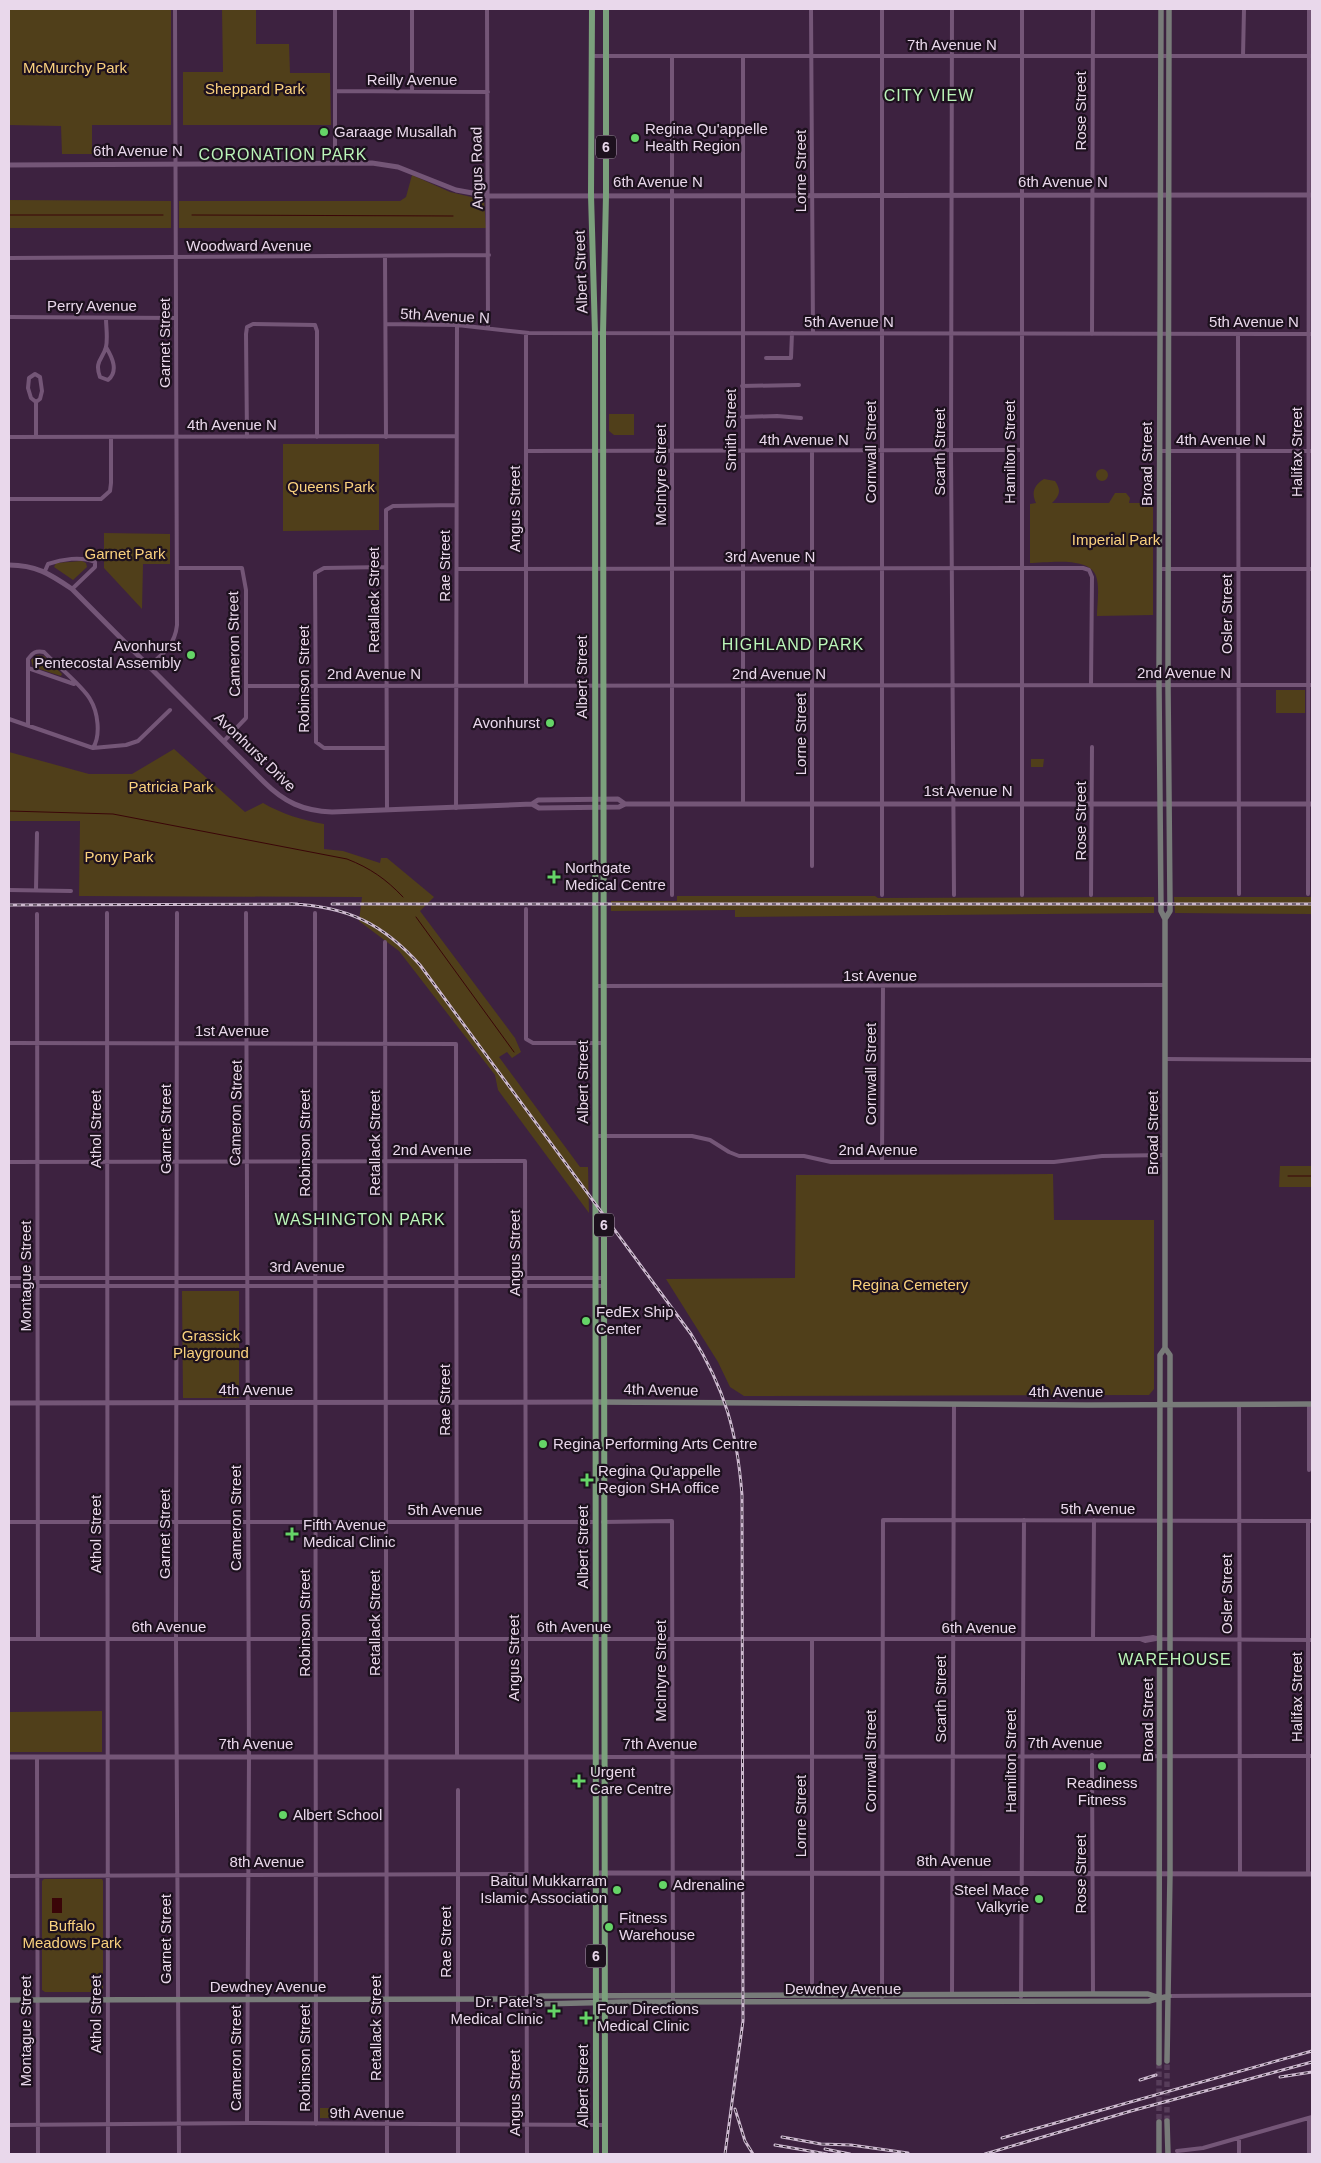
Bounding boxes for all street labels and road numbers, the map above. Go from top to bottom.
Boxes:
street label: 7th Avenue N [907,36,997,53]
street label: Reilly Avenue [367,71,457,88]
street label: Rose Street [1072,71,1089,151]
street label: Angus Road [467,127,486,209]
street label: Lorne Street [792,129,809,212]
road number: 6 [596,136,616,158]
street label: 6th Avenue N [93,142,183,159]
street label: 6th Avenue N [613,173,703,190]
street label: 6th Avenue N [1018,173,1108,190]
street label: Albert Street [571,229,590,314]
street label: Woodward Avenue [186,237,312,254]
street label: Perry Avenue [47,297,137,314]
street label: Garnet Street [156,297,173,388]
street label: 5th Avenue N [400,305,490,326]
street label: 5th Avenue N [804,313,894,330]
street label: 5th Avenue N [1209,313,1299,330]
street label: Smith Street [722,388,739,471]
street label: Hamilton Street [1001,399,1018,504]
street label: Cornwall Street [862,400,879,503]
street label: Halifax Street [1288,406,1305,497]
street label: Scarth Street [931,407,948,496]
street label: 4th Avenue N [187,416,277,433]
street label: Broad Street [1138,421,1155,506]
street label: McIntyre Street [652,423,669,526]
street label: 4th Avenue N [759,431,849,448]
street label: 4th Avenue N [1176,431,1266,448]
street label: Angus Street [506,465,523,552]
street label: Rae Street [436,529,453,602]
street label: Retallack Street [365,546,382,653]
street label: 3rd Avenue N [725,548,815,565]
street label: Osler Street [1218,573,1235,654]
street label: Cameron Street [224,590,243,697]
street label: Robinson Street [295,624,312,733]
street label: Albert Street [573,634,590,719]
street label: 2nd Avenue N [1137,664,1231,681]
street label: 2nd Avenue N [327,665,421,682]
street label: 2nd Avenue N [732,665,826,682]
street label: Lorne Street [792,692,809,775]
street label: Avonhurst Drive [211,709,300,795]
street label: Rose Street [1072,781,1089,861]
street label: 1st Avenue N [924,782,1012,799]
street label: 1st Avenue [843,967,917,984]
street label: 1st Avenue [195,1022,269,1039]
street label: Cornwall Street [862,1022,879,1125]
street label: Albert Street [574,1039,591,1124]
street label: Cameron Street [226,1059,245,1166]
street label: Garnet Street [157,1083,174,1174]
street label: Robinson Street [296,1088,313,1197]
street label: Athol Street [87,1089,104,1168]
street label: Retallack Street [366,1089,383,1196]
street label: Broad Street [1144,1090,1161,1175]
street label: 2nd Avenue [393,1141,471,1158]
street label: 2nd Avenue [839,1141,917,1158]
street label: Angus Street [506,1209,523,1296]
road number: 6 [594,1214,614,1236]
street label: Montague Street [17,1220,34,1331]
street label: 3rd Avenue [269,1258,345,1275]
street label: Rae Street [436,1363,453,1436]
street label: 4th Avenue [623,1380,699,1399]
street label: 4th Avenue [219,1381,293,1398]
street label: 4th Avenue [1029,1383,1103,1400]
street label: Cameron Street [227,1464,244,1571]
street label: Garnet Street [156,1488,173,1579]
street label: Athol Street [87,1494,104,1573]
street label: 5th Avenue [1061,1500,1135,1517]
street label: 5th Avenue [408,1501,482,1518]
street label: Albert Street [574,1504,591,1589]
street label: Osler Street [1218,1553,1235,1634]
street label: Robinson Street [296,1568,313,1677]
street label: Retallack Street [366,1569,383,1676]
street label: Angus Street [505,1614,522,1701]
street label: 6th Avenue [132,1618,206,1635]
street label: 6th Avenue [537,1618,611,1635]
street label: McIntyre Street [652,1619,669,1722]
street label: 6th Avenue [942,1619,1016,1636]
street label: Halifax Street [1288,1651,1305,1742]
street label: Scarth Street [932,1654,949,1743]
street label: Broad Street [1139,1677,1156,1762]
street label: Hamilton Street [1002,1708,1019,1813]
street label: Cornwall Street [862,1709,879,1812]
street label: 7th Avenue [1028,1734,1102,1751]
street label: 7th Avenue [219,1735,293,1752]
street label: 7th Avenue [623,1735,697,1752]
street label: Lorne Street [792,1774,809,1857]
street label: Rose Street [1072,1834,1089,1914]
street label: 8th Avenue [917,1852,991,1869]
street label: 8th Avenue [230,1853,304,1870]
street label: Garnet Street [157,1893,174,1984]
street label: Rae Street [437,1905,454,1978]
road number: 6 [586,1944,606,1968]
street label: Athol Street [87,1974,104,2053]
street label: Retallack Street [367,1974,384,2081]
street label: Montague Street [17,1975,34,2086]
street label: Dewdney Avenue [210,1978,326,1995]
street label: Dewdney Avenue [785,1980,901,1997]
street label: Robinson Street [296,2003,313,2112]
street label: Cameron Street [227,2004,244,2111]
street label: Albert Street [574,2043,591,2128]
street label: Angus Street [506,2049,523,2136]
street label: 9th Avenue [330,2104,404,2121]

